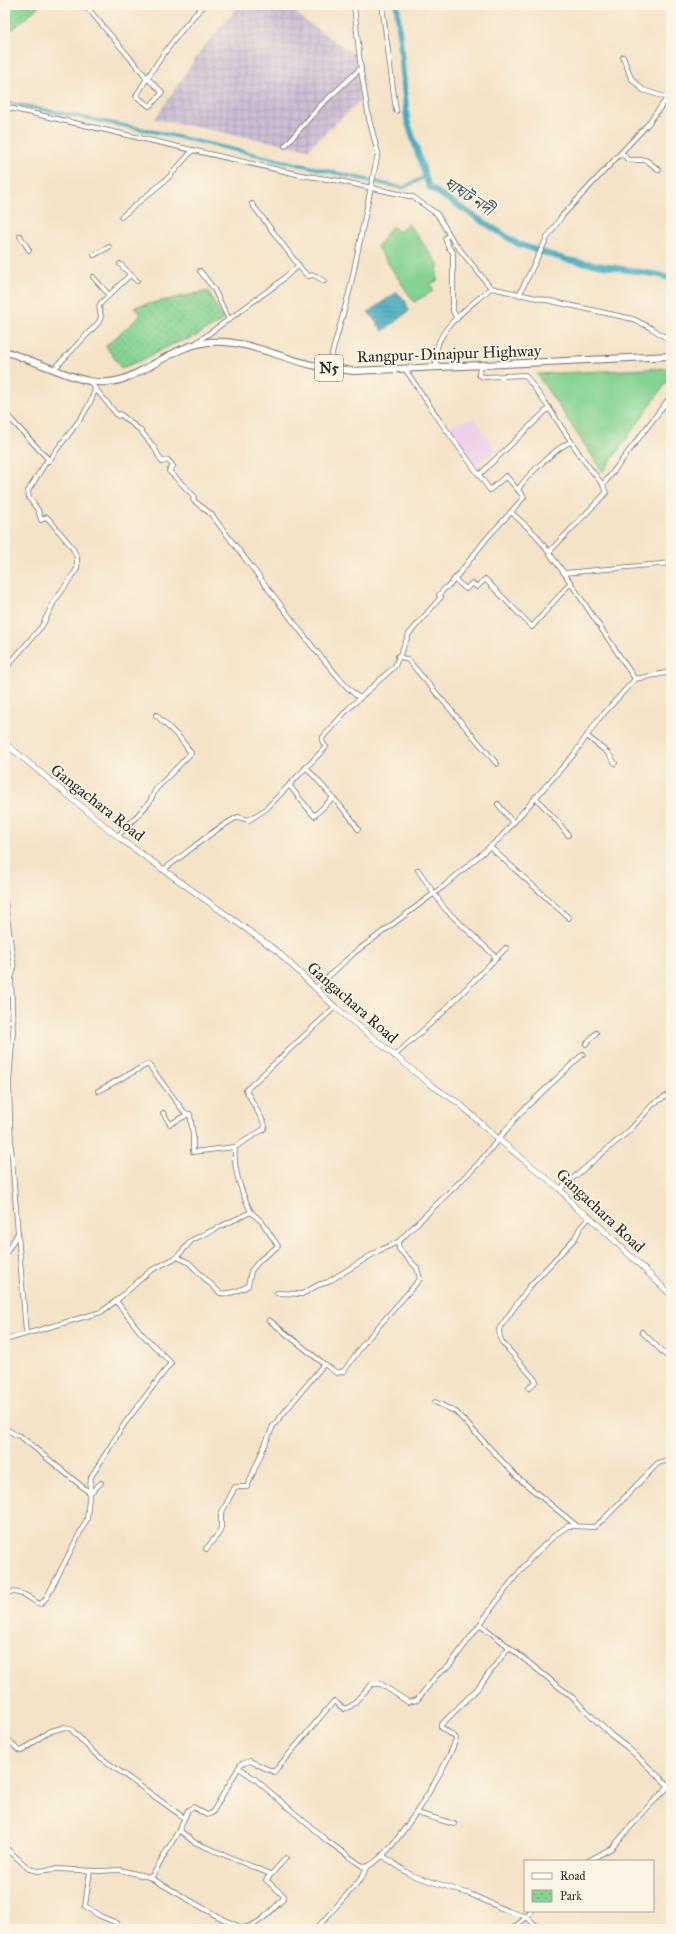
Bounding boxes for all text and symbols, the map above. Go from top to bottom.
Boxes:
water label: ঘাঘট নদী [440,173,500,222]
street label: Rangpur-Dinajpur Highway [357,341,542,367]
road number: N5 [315,355,343,381]
street label: Gangachara Road [46,760,148,846]
street label: Gangachara Road [303,958,402,1048]
street label: Gangachara Road [552,1165,649,1257]
legend [524,1860,654,1912]
text: Road [560,1869,586,1883]
text: Park [560,1889,582,1903]

